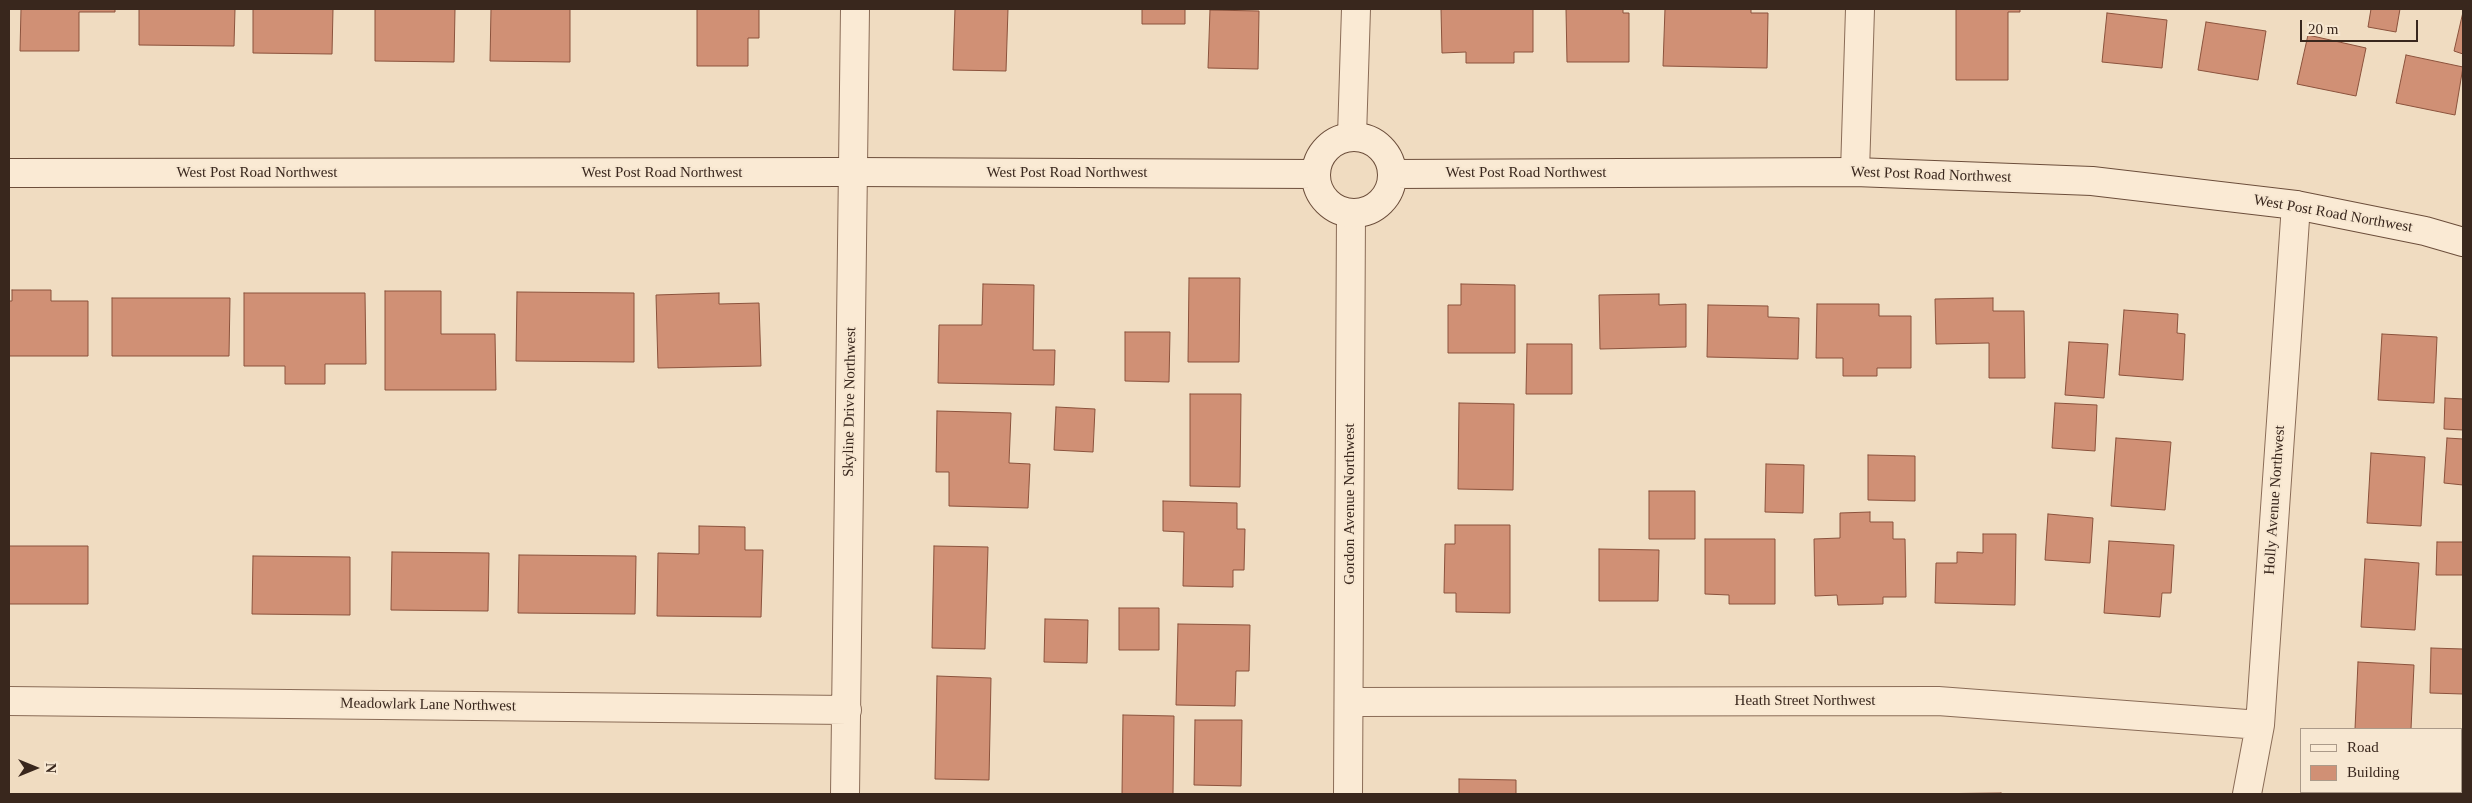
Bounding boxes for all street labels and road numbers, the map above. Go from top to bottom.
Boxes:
street label: West Post Road Northwest [1850,163,2012,187]
street label: West Post Road Northwest [177,164,337,182]
street label: West Post Road Northwest [582,164,742,182]
street label: West Post Road Northwest [987,164,1147,182]
street label: West Post Road Northwest [1446,164,1606,182]
street label: West Post Road Northwest [2252,191,2414,237]
street label: Skyline Drive Northwest [840,327,860,477]
street label: Gordon Avenue Northwest [1341,423,1359,585]
street label: Holly Avenue Northwest [2261,425,2289,575]
street label: Heath Street Northwest [1735,692,1875,710]
street label: Meadowlark Lane Northwest [340,694,516,716]

